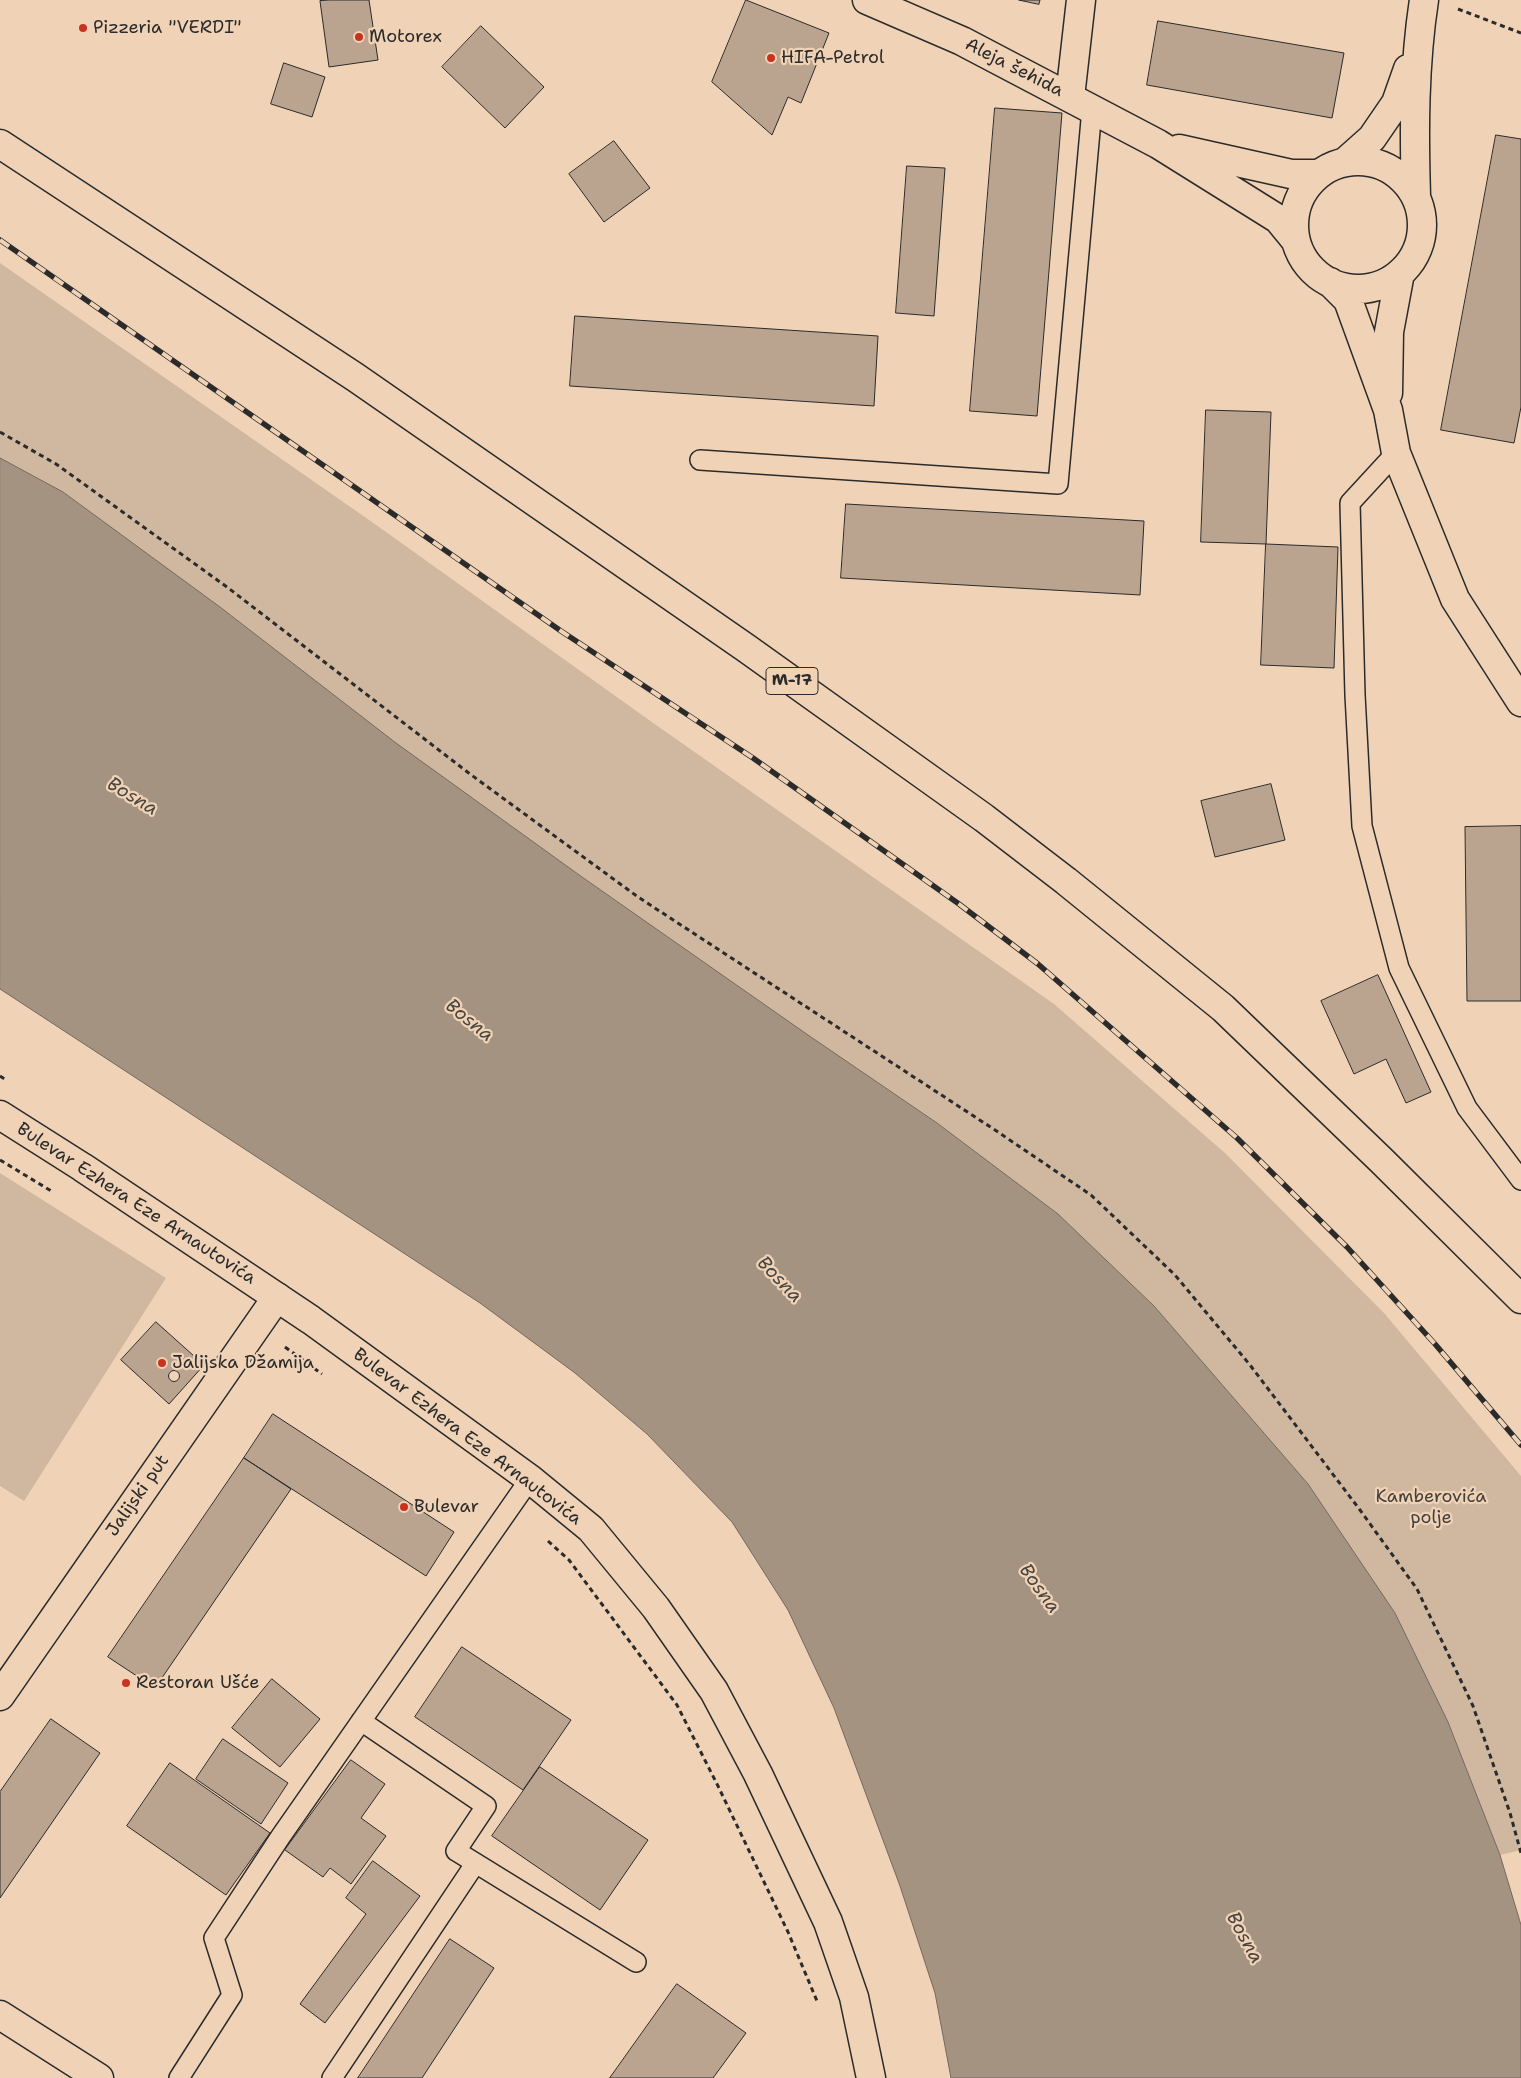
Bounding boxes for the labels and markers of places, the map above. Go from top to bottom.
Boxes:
place label: Pizzeria "VERDI" [93,17,242,39]
marker: Pizzeria "VERDI" [77,22,89,34]
place label: Motorex [369,26,442,48]
marker: Motorex [353,31,365,43]
place label: HIFA-Petrol [781,47,884,69]
marker: HIFA-Petrol [765,52,777,64]
place label: Jalijska Džamija [172,1352,314,1374]
marker: Jalijska Džamija [156,1357,168,1369]
place label: Bulevar [414,1496,479,1518]
marker: Bulevar [398,1501,410,1513]
place label: Restoran Ušće [136,1672,259,1694]
marker: Restoran Ušće [120,1677,132,1689]

